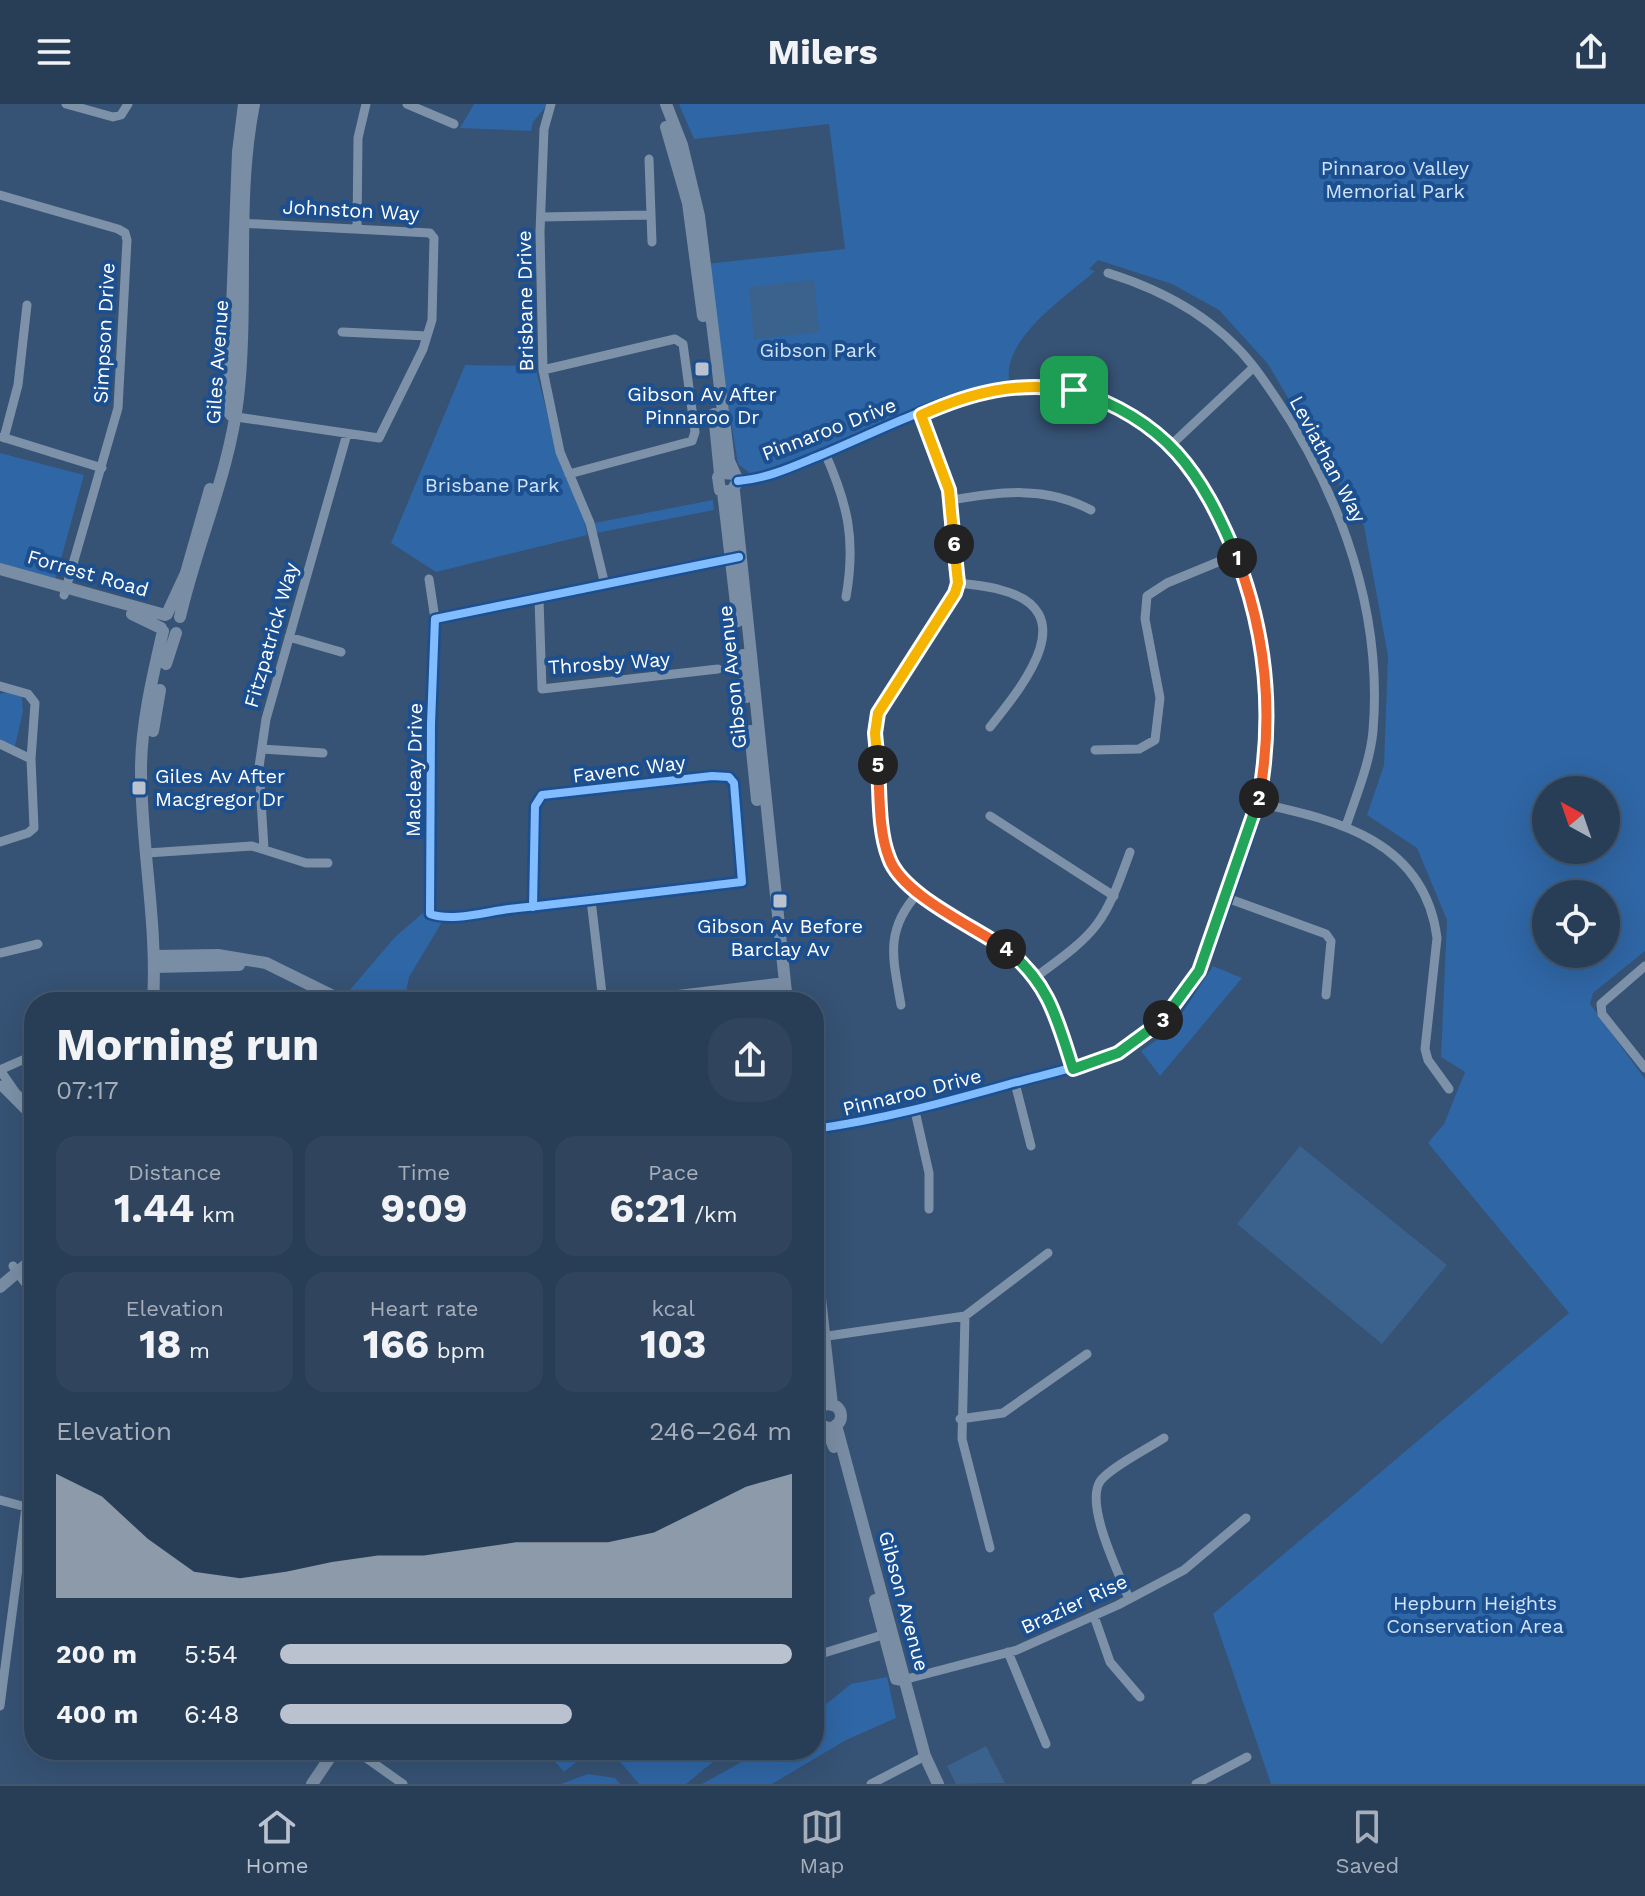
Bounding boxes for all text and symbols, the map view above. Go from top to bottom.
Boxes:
icon: menu [32,30,76,74]
icon: share [1569,30,1613,74]
text: Milers [767,31,878,73]
park label: Pinnaroo Valley Memorial Park [1321,156,1470,203]
street label: Johnston Way [282,194,421,226]
street label: Brisbane Drive [512,230,538,372]
street label: Simpson Drive [88,262,120,404]
street label: Giles Avenue [201,299,233,425]
park label: Gibson Park [759,338,877,362]
pin [1040,356,1108,424]
marker: Gibson Av After Pinnaroo Dr [693,360,711,378]
icon: arrive [1052,368,1096,412]
place label: Gibson Av After Pinnaroo Dr [627,382,777,429]
street label: Pinnaroo Drive [758,392,900,466]
street label: Leviathan Way [1285,392,1372,527]
park label: Brisbane Park [425,473,559,497]
pin: 6 [934,524,974,564]
text: 6 [947,531,961,556]
pin: 1 [1217,538,1257,578]
street label: Forrest Road [25,544,151,602]
text: 1 [1232,545,1242,570]
street label: Fitzpatrick Way [239,559,303,710]
street label: Gibson Avenue [713,604,751,750]
street label: Throsby Way [547,647,672,679]
street label: Macleay Drive [401,703,427,837]
pin: 5 [858,745,898,785]
street label: Favenc Way [571,750,687,788]
text: 5 [872,752,884,777]
place label: Giles Av After Macgregor Dr [155,764,285,811]
north arrow [1532,776,1620,864]
map controls [1532,776,1620,968]
pin: 2 [1239,778,1279,818]
marker: Giles Av After Macgregor Dr [130,779,148,797]
text: 2 [1252,785,1266,810]
button: locate [1532,880,1620,968]
marker: Gibson Av Before Barclay Av [771,892,789,910]
place label: Gibson Av Before Barclay Av [697,914,863,961]
pin: 4 [986,929,1026,969]
text: 4 [999,936,1013,961]
pin: 3 [1143,1000,1183,1040]
text: 3 [1156,1007,1170,1032]
button: share [708,1018,792,1102]
text: Morning run [56,1019,319,1071]
street label: Pinnaroo Drive [840,1063,984,1121]
text: 07:17 [56,1075,119,1105]
text: Distance [128,1160,221,1185]
text: Time [398,1160,450,1185]
text: Pace [648,1160,699,1185]
text: 1.44 [114,1185,194,1232]
text: 9:09 [380,1185,468,1232]
text: 6:21 [609,1185,687,1232]
text: km [194,1202,235,1227]
text: /km [687,1202,738,1227]
text: Elevation [126,1296,224,1321]
text: Heart rate [370,1296,478,1321]
text: kcal [652,1296,695,1321]
text: 18 [139,1321,182,1368]
text: 166 [363,1321,429,1368]
text: 103 [640,1321,707,1368]
text: m [182,1338,210,1363]
text: bpm [429,1338,485,1363]
text: Elevation [56,1416,172,1446]
text: 246–264 m [649,1416,792,1446]
street label: Gibson Avenue [874,1528,934,1674]
street label: Brazier Rise [1017,1569,1131,1639]
park label: Hepburn Heights Conservation Area [1386,1591,1564,1638]
text: 200 m [56,1639,137,1669]
text: 5:54 [184,1639,238,1669]
text: 400 m [56,1699,138,1729]
text: 6:48 [184,1699,239,1729]
tab: Home [246,1805,308,1878]
tab: Map [800,1805,844,1878]
tab: Saved [1336,1805,1399,1878]

